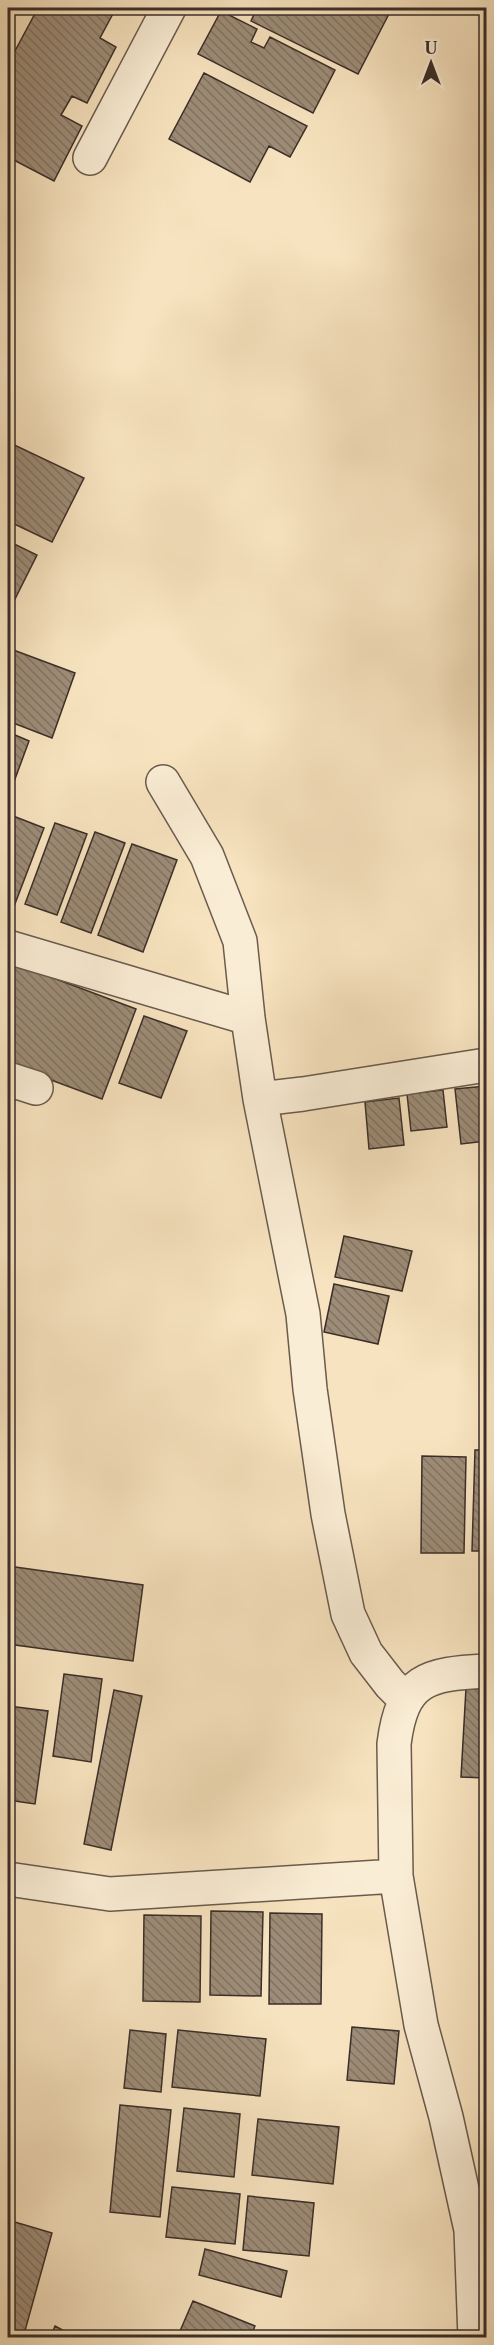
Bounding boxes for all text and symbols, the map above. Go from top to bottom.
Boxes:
north arrow [401,33,461,93]
text: U [425,38,438,58]

